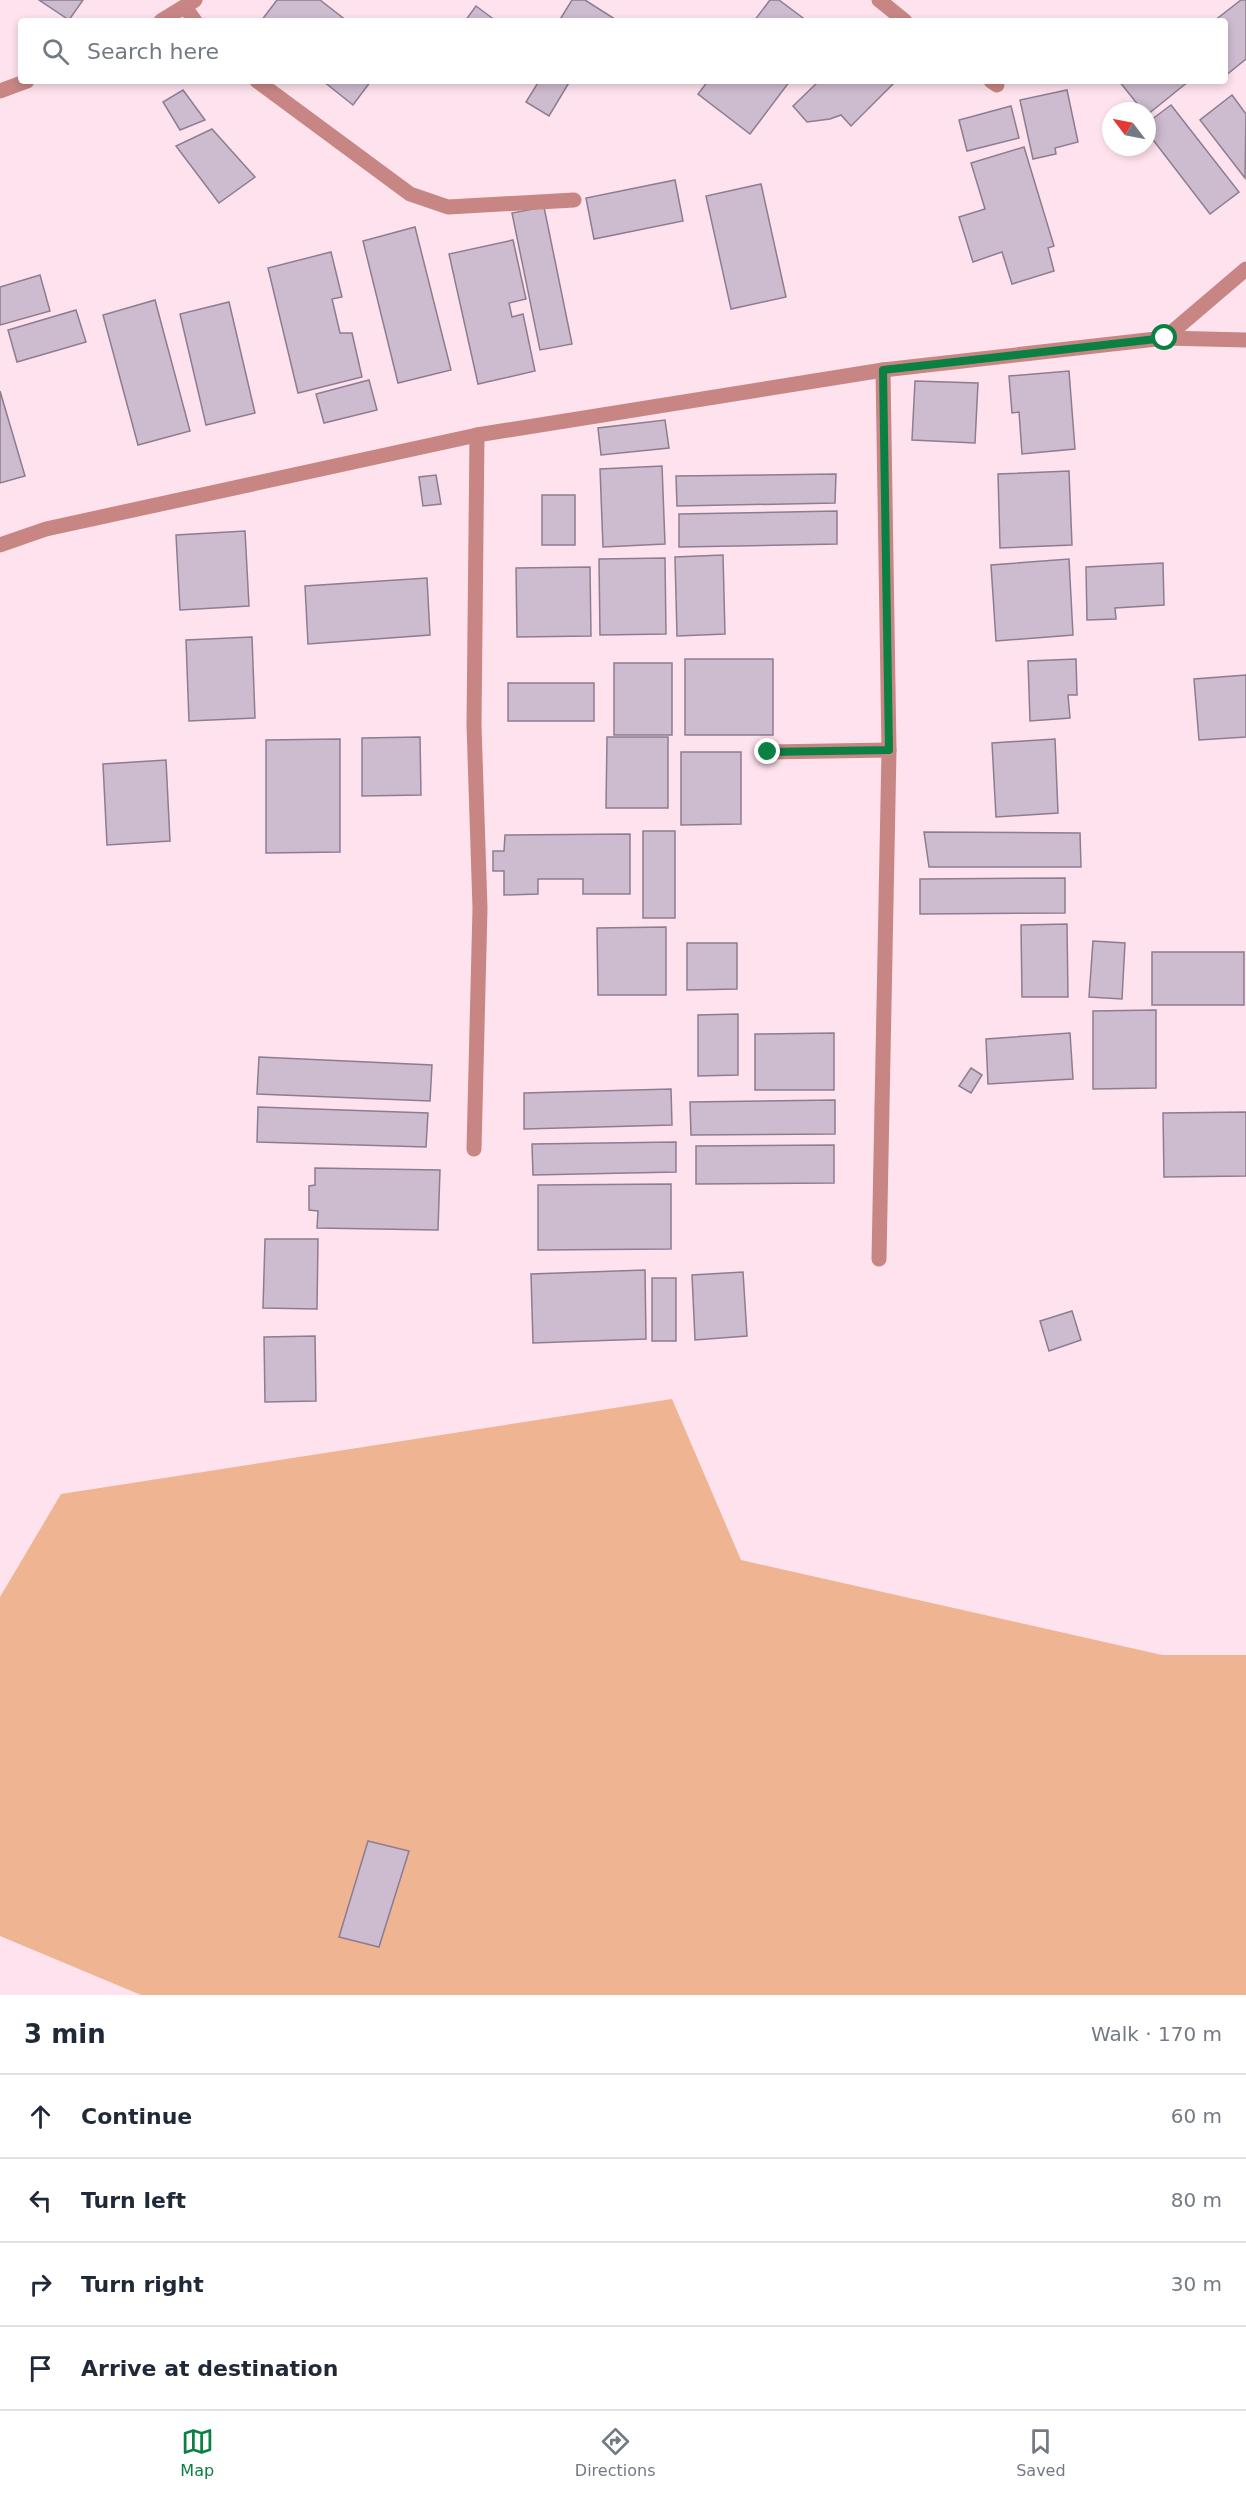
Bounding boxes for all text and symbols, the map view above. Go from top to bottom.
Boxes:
search box [18,18,1228,84]
icon: search [39,35,72,68]
text: Search here [87,39,219,64]
north arrow [1102,102,1156,156]
route start [1151,324,1177,350]
route end [754,738,780,764]
text: 3 min [24,2019,106,2049]
text: Walk · 170 m [1091,2022,1222,2046]
icon: ahead [24,2100,57,2133]
text: Continue [81,2104,192,2129]
text: 60 m [1171,2104,1222,2128]
icon: left [24,2184,57,2217]
text: Turn left [81,2188,186,2213]
text: 80 m [1171,2188,1222,2212]
icon: right [24,2268,57,2301]
text: Turn right [81,2272,204,2297]
text: 30 m [1171,2272,1222,2296]
icon: arrive [24,2352,57,2385]
text: Arrive at destination [81,2356,338,2381]
tab: Map [180,2425,214,2480]
tab: Directions [575,2425,655,2480]
tab: Saved [1016,2425,1066,2480]

